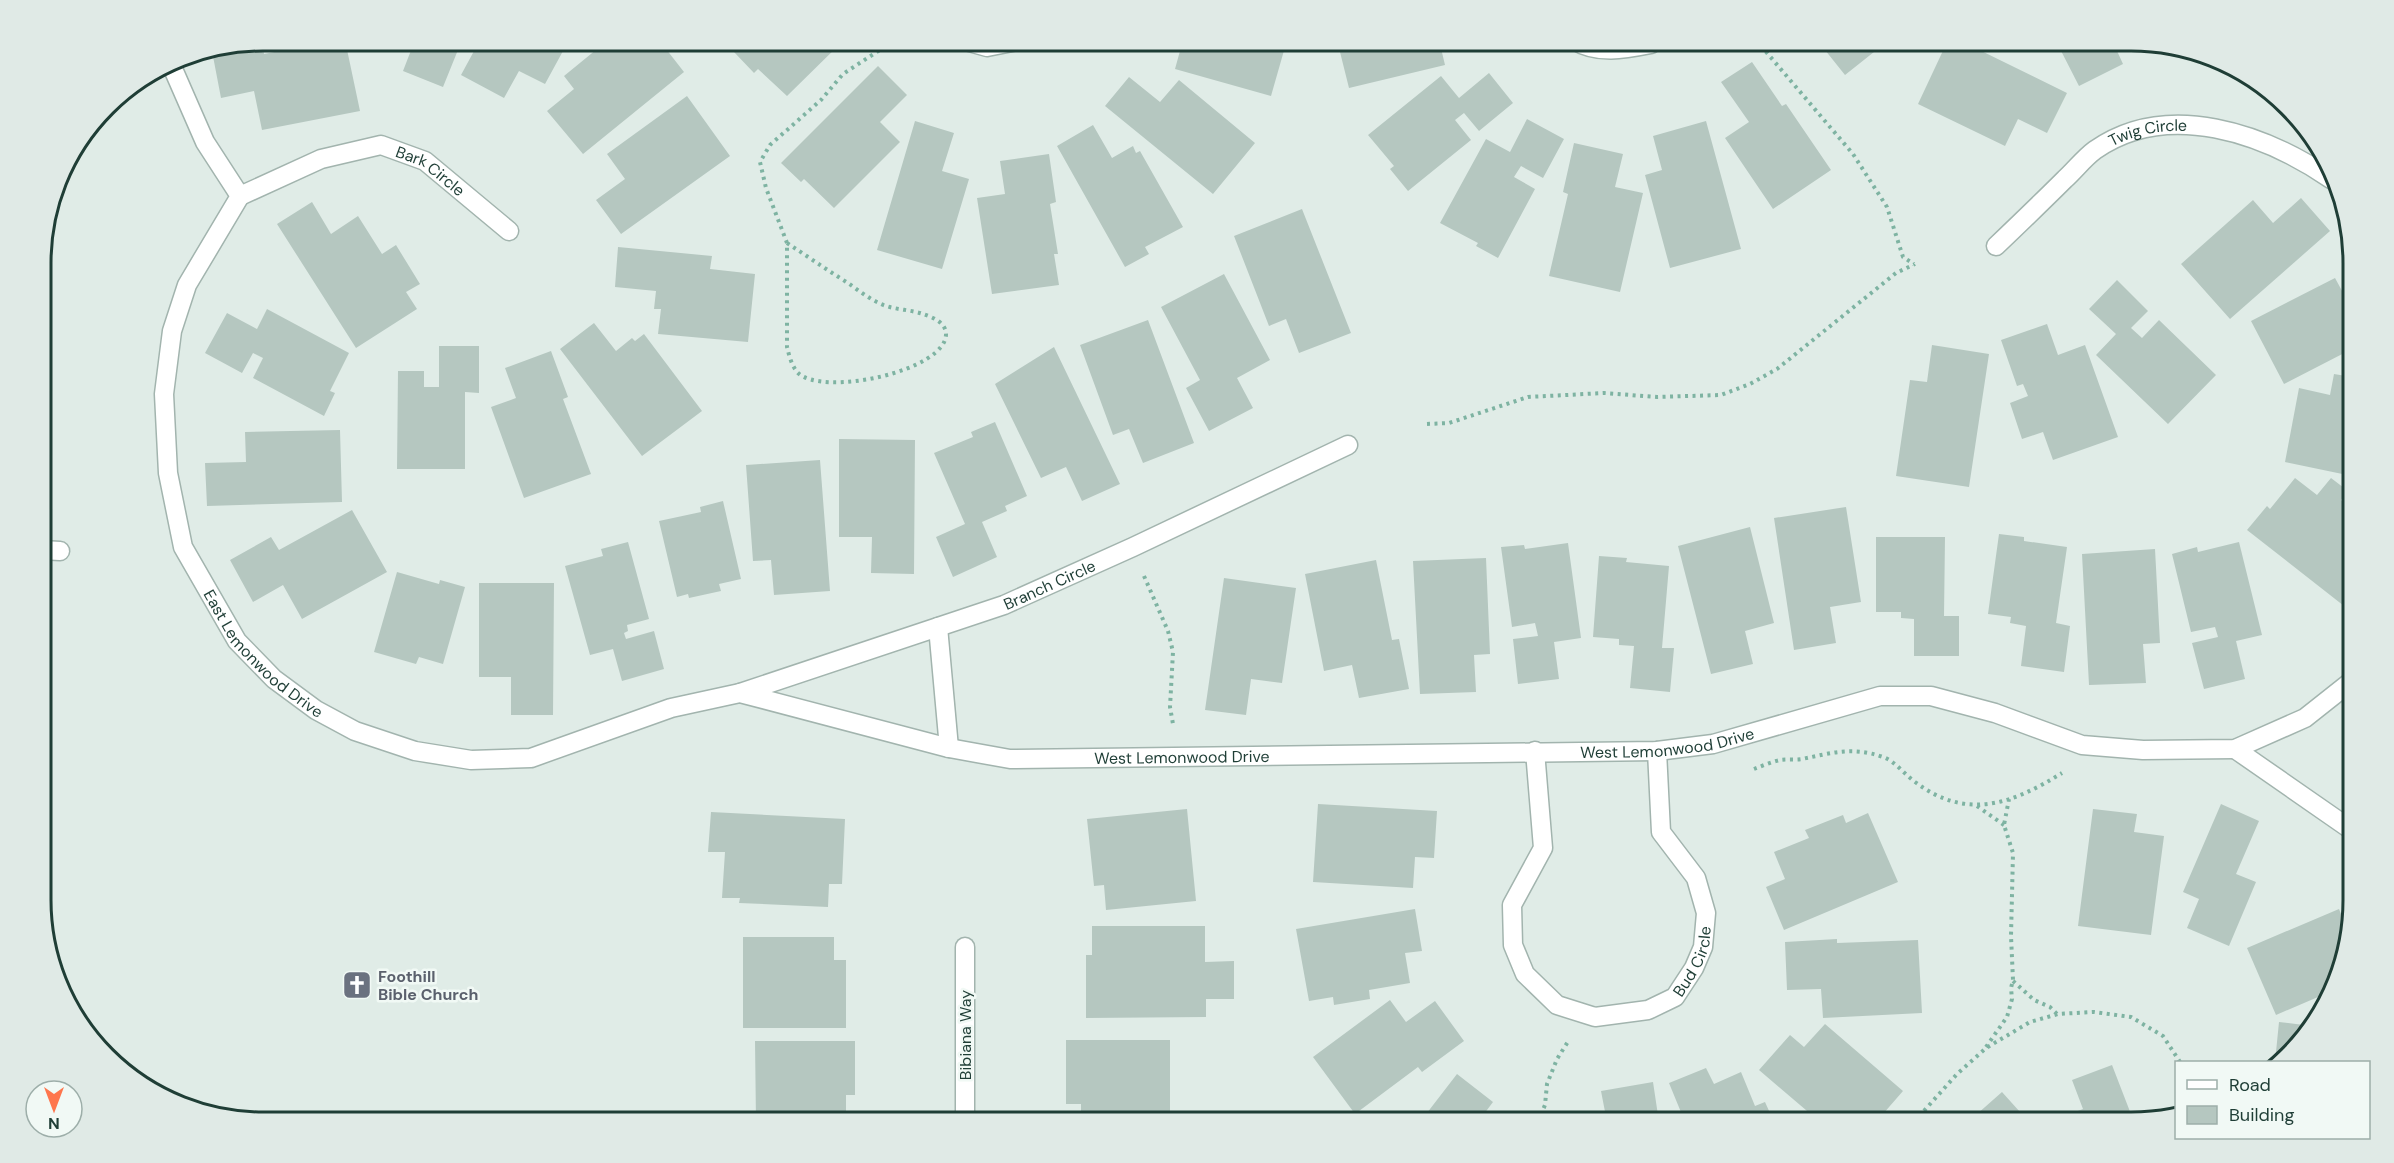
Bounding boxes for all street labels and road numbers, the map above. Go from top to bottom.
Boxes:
street label: Twig Circle [2105,115,2187,151]
street label: Bark Circle [393,141,469,201]
street label: Branch Circle [1000,555,1099,615]
street label: East Lemonwood Drive [199,586,326,723]
street label: West Lemonwood Drive [1580,723,1757,763]
street label: West Lemonwood Drive [1094,746,1270,769]
street label: Bud Circle [1668,925,1716,1001]
street label: Bibiana Way [955,990,976,1080]

